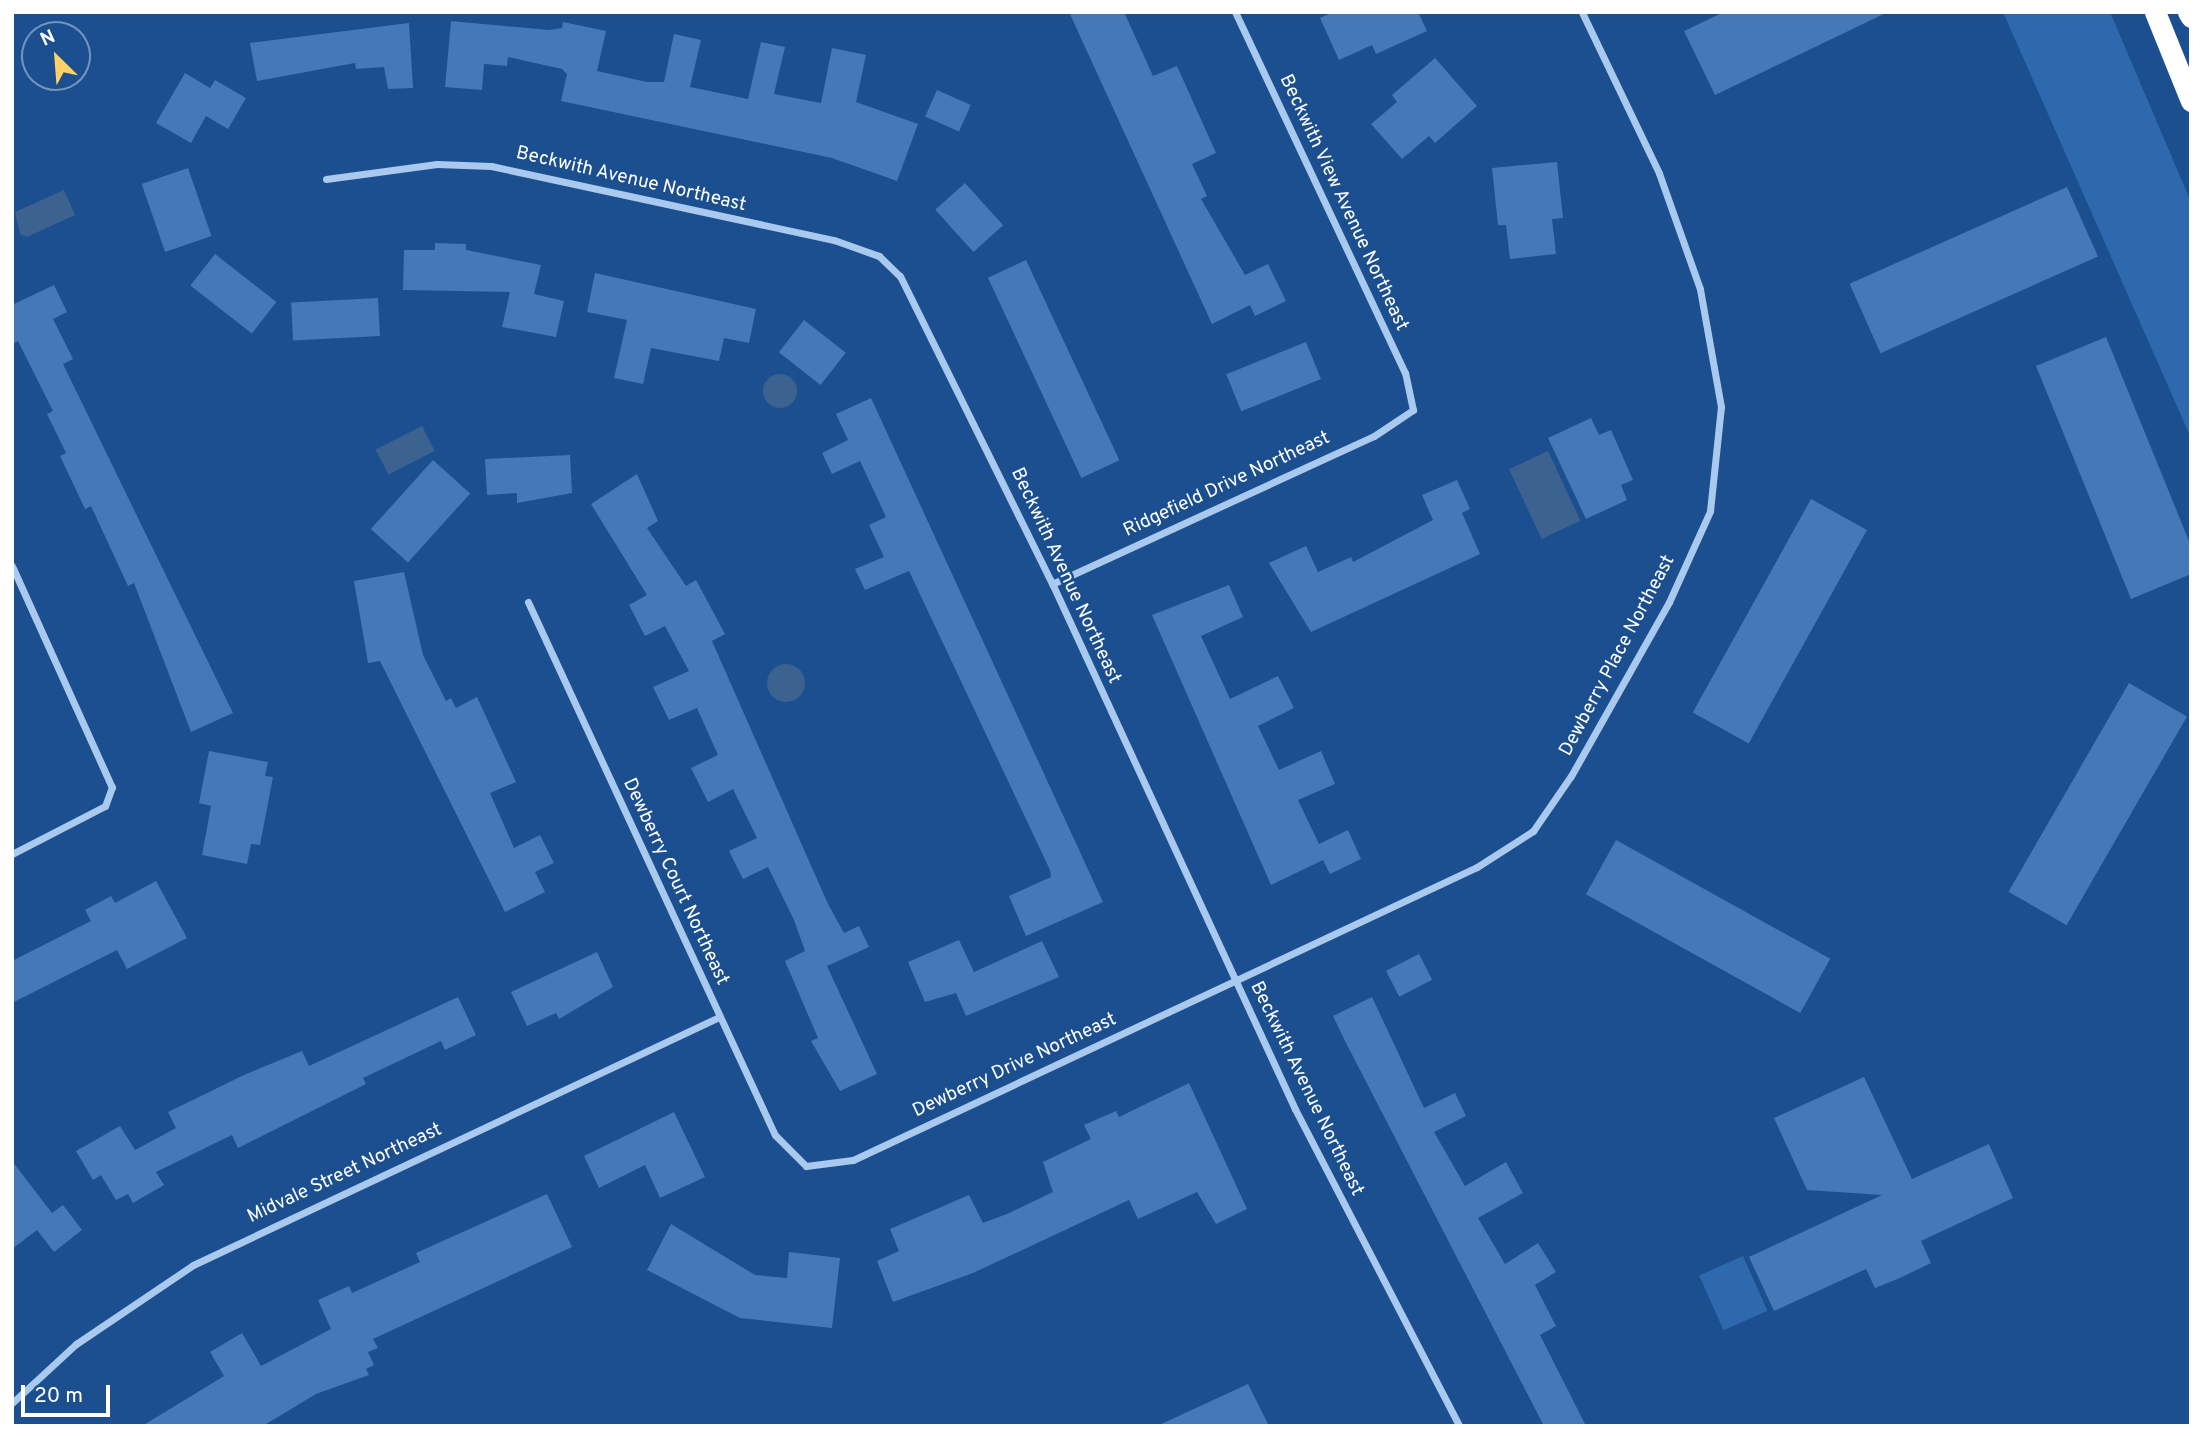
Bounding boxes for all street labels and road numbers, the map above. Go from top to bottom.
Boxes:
street label: Beckwith View Avenue Northeast [1273,71,1413,335]
street label: Beckwith Avenue Northeast [513,142,749,218]
street label: Ridgefield Drive Northeast [1120,427,1334,543]
street label: Beckwith Avenue Northeast [1005,464,1125,688]
street label: Dewberry Place Northeast [1555,552,1681,760]
street label: Dewberry Court Northeast [617,775,733,989]
street label: Beckwith Avenue Northeast [1244,978,1368,1200]
street label: Dewberry Drive Northeast [910,1009,1120,1123]
street label: Midvale Street Northeast [244,1119,446,1229]

